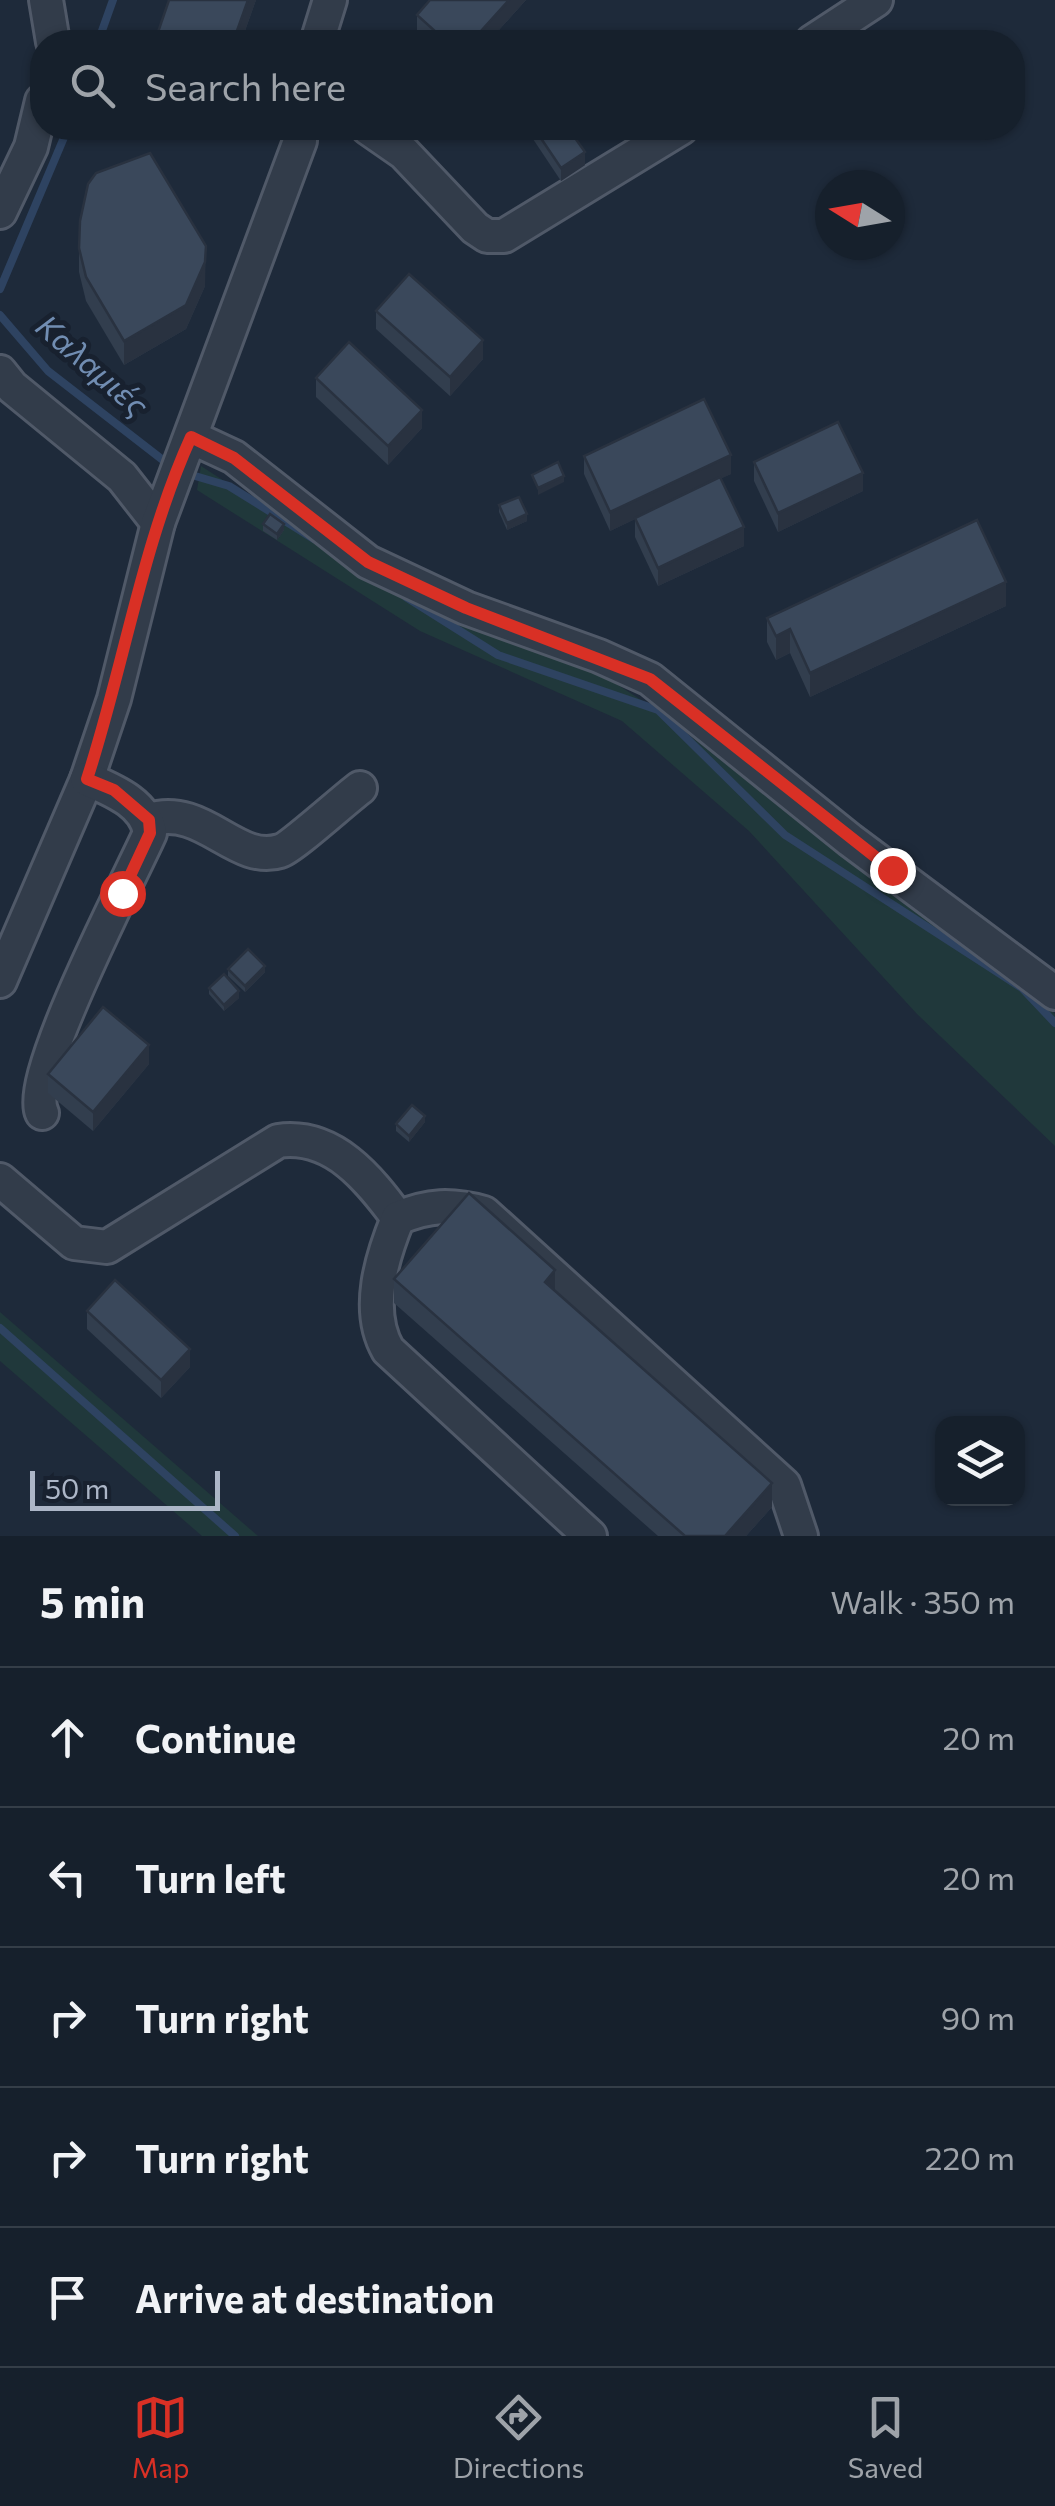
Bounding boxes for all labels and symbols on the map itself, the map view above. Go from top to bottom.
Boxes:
north arrow [815,170,905,260]
water label: Καλαμιές [29,305,158,424]
route end [870,848,916,894]
route start [100,871,146,917]
scale bar [30,1466,220,1510]

